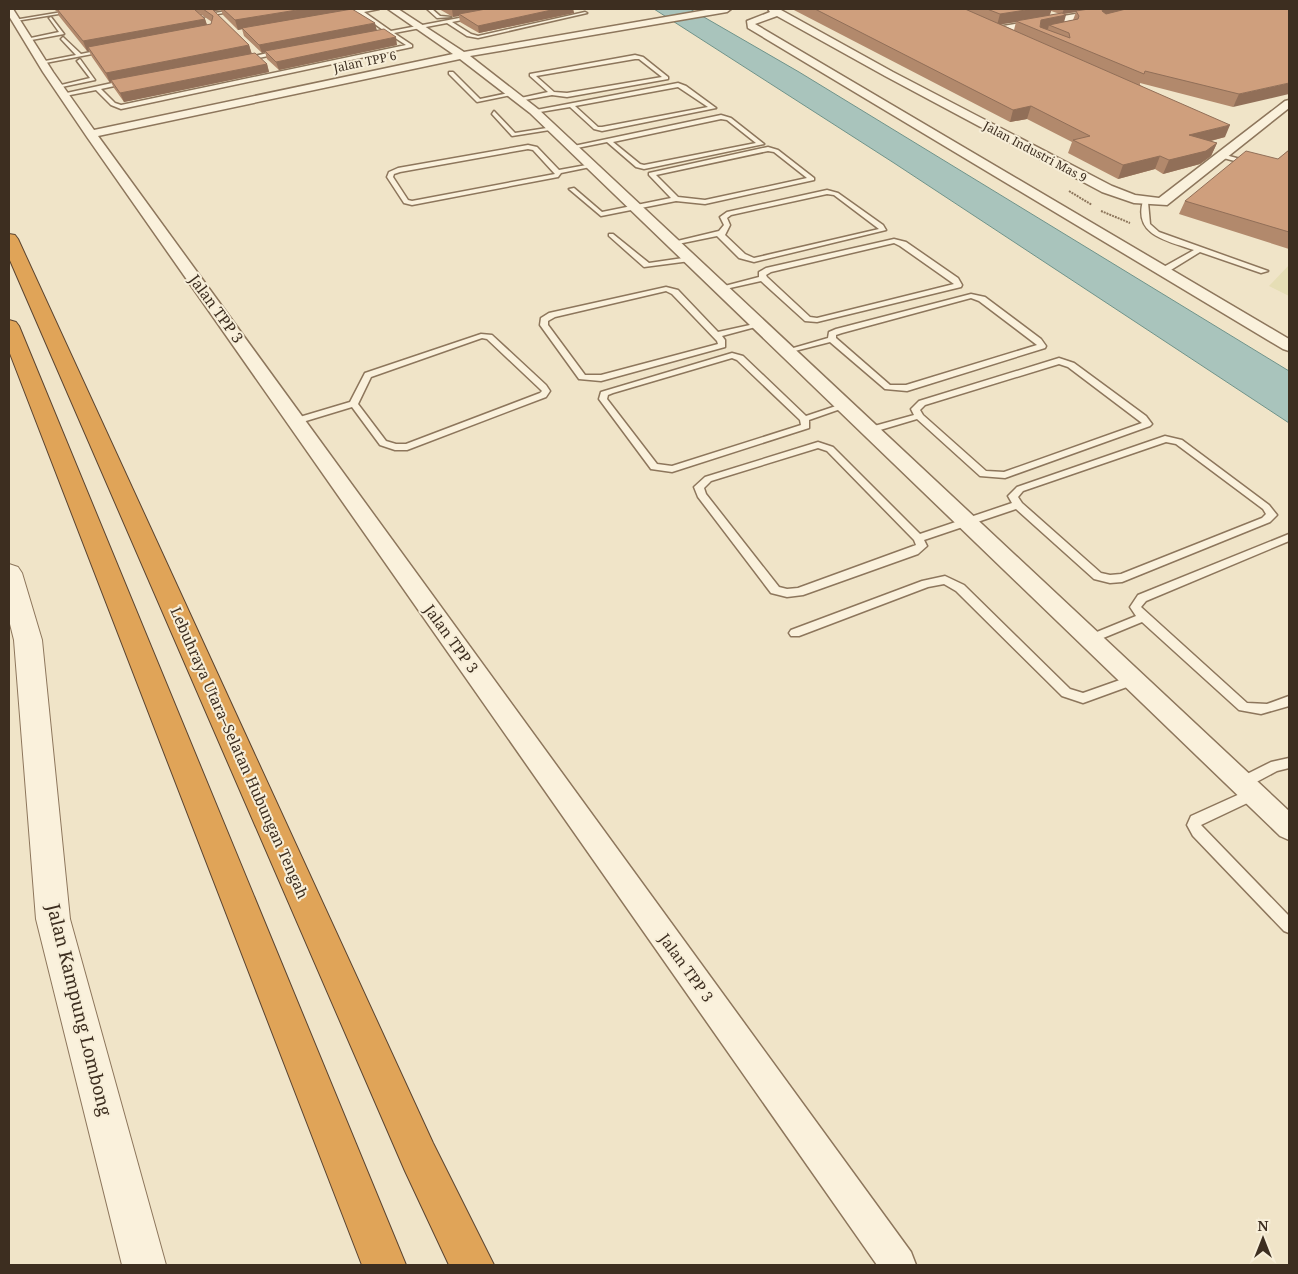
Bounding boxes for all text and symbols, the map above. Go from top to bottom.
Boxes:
street label: Jalan TPP 6 [331,46,398,77]
street label: Jalan Industri Mas 9 [980,117,1090,186]
street label: Jalan TPP 3 [185,269,248,347]
street label: Jalan TPP 3 [420,599,483,677]
street label: Lebuhraya Utara–Selatan Hubungan Tengah [166,604,314,902]
street label: Jalan Kampung Lombong [42,900,118,1119]
street label: Jalan TPP 3 [655,928,718,1006]
north arrow [1238,1214,1288,1264]
text: N [1257,1216,1269,1235]

